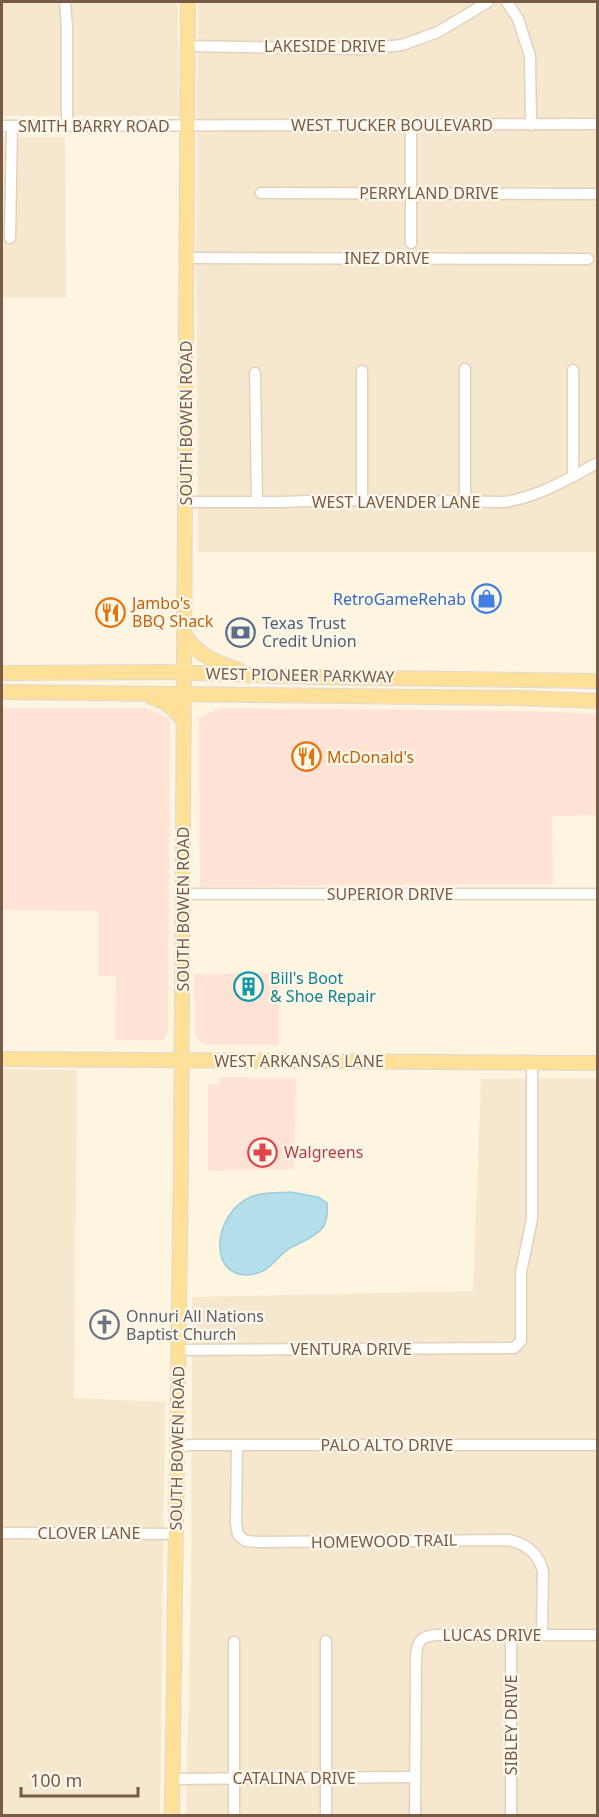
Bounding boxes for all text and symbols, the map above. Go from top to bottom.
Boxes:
street label: LAKESIDE DRIVE [264,35,386,57]
street label: WEST TUCKER BOULEVARD [291,114,493,136]
street label: SMITH BARRY ROAD [18,115,170,137]
street label: PERRYLAND DRIVE [359,182,499,204]
street label: INEZ DRIVE [344,247,430,269]
street label: SOUTH BOWEN ROAD [175,341,197,505]
street label: WEST LAVENDER LANE [312,491,480,513]
shop icon: RetroGameRehab [471,583,503,615]
place label: RetroGameRehab [333,588,466,610]
place label: Jambo's BBQ Shack [130,592,214,632]
restaurant icon: Jambo's BBQ Shack [95,596,127,628]
place label: Texas Trust Credit Union [262,612,357,652]
bank icon: Texas Trust Credit Union [225,616,257,648]
street label: WEST PIONEER PARKWAY [205,662,396,688]
restaurant icon: McDonald's [290,741,322,773]
place label: McDonald's [327,746,414,768]
street label: SOUTH BOWEN ROAD [172,827,194,991]
street label: SUPERIOR DRIVE [327,883,453,905]
place label: Bill's Boot & Shoe Repair [270,967,376,1007]
building icon: Bill's Boot & Shoe Repair [233,971,265,1003]
street label: WEST ARKANSAS LANE [214,1050,384,1072]
pharmacy icon: Walgreens [247,1136,279,1168]
place label: Walgreens [284,1141,363,1163]
place label: Onnuri All Nations Baptist Church [126,1305,264,1345]
church icon: Onnuri All Nations Baptist Church [89,1309,121,1341]
street label: VENTURA DRIVE [290,1338,412,1360]
street label: SOUTH BOWEN ROAD [165,1365,189,1531]
street label: PALO ALTO DRIVE [321,1434,453,1456]
street label: CLOVER LANE [38,1522,140,1544]
street label: HOMEWOOD TRAIL [311,1529,457,1553]
street label: LUCAS DRIVE [443,1624,541,1646]
street label: SIBLEY DRIVE [500,1675,522,1775]
scale bar [21,1760,138,1798]
street label: CATALINA DRIVE [232,1767,356,1789]
text: 100 m [30,1768,82,1792]

